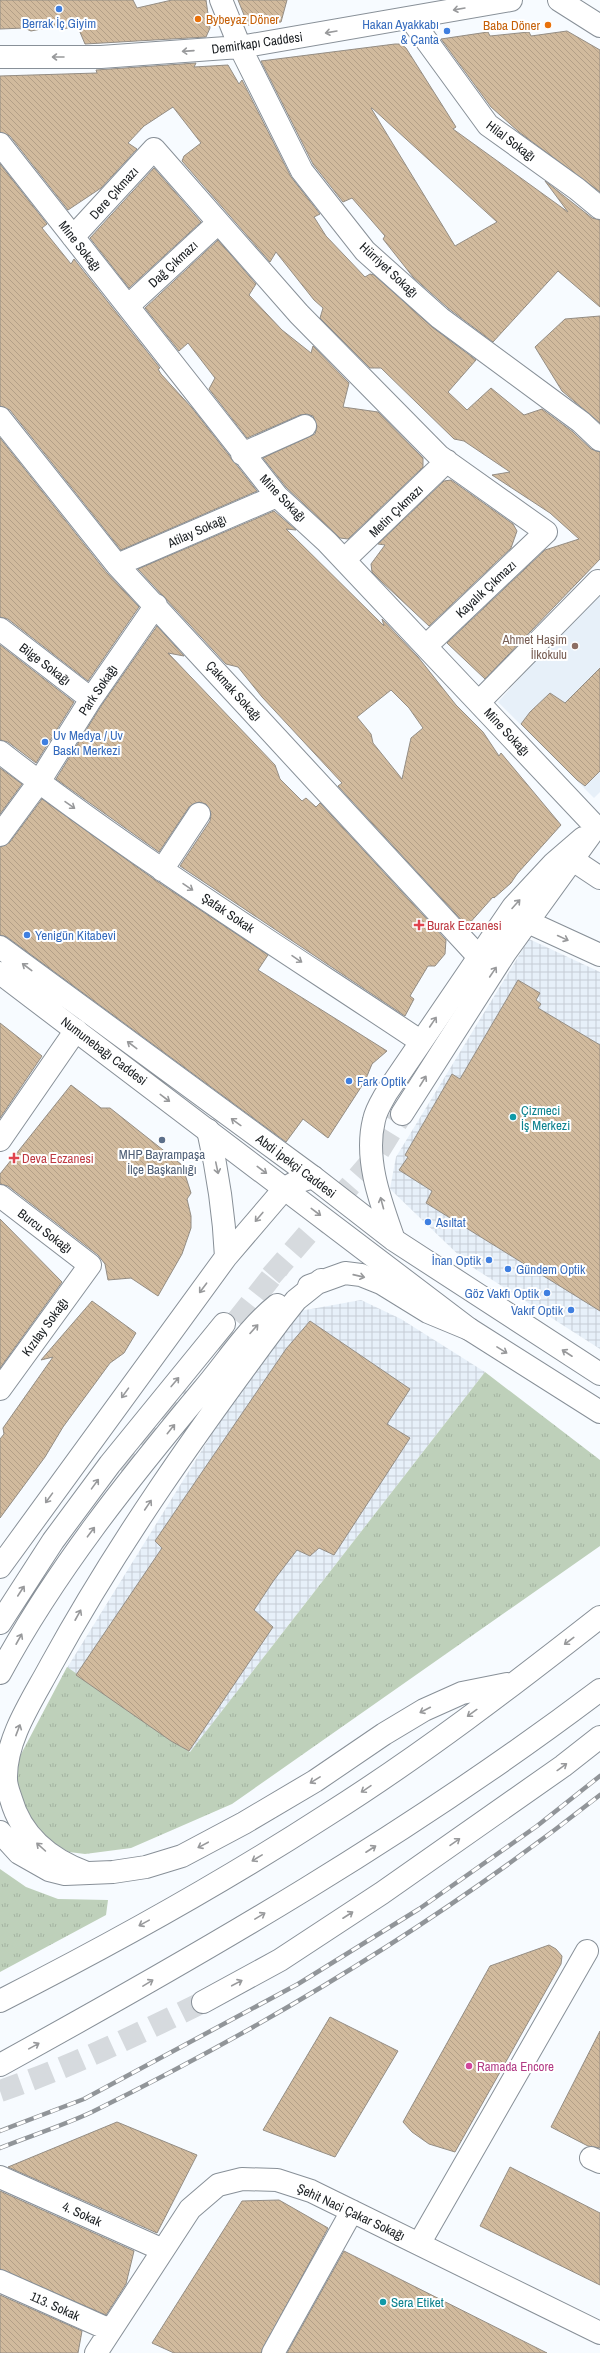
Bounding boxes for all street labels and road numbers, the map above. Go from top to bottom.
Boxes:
street label: Demirkapı Caddesi [210,28,304,58]
street label: Hilal Sokağı [483,117,539,165]
street label: Dere Çıkmazı [86,163,142,223]
street label: Mine Sokağı [55,217,105,275]
street label: Dağ Çıkmazı [145,237,201,291]
street label: Hürriyet Sokağı [356,239,422,301]
street label: Mine Sokağı [256,471,310,525]
street label: Metin Çıkmazı [365,481,427,541]
street label: Atilay Sokağı [164,510,229,552]
street label: Kayalık Çıkmazı [452,556,520,621]
street label: Bilge Sokağı [16,639,74,689]
street label: Çakmak Sokağı [203,657,266,725]
street label: Park Sokağı [75,661,121,719]
street label: Mine Sokağı [480,704,534,760]
street label: Şafak Sokak [198,889,258,937]
street label: Numunebağı Caddesi [57,1013,151,1089]
street label: Abdi İpekçi Caddesi [252,1130,339,1202]
street label: Burcu Sokağı [14,1205,76,1257]
street label: Kızılay Sokağı [18,1294,72,1360]
street label: Şehit Naci Çakar Sokağı [294,2180,408,2245]
street label: 4. Sokak [60,2198,105,2230]
street label: 113. Sokak [28,2288,83,2325]

